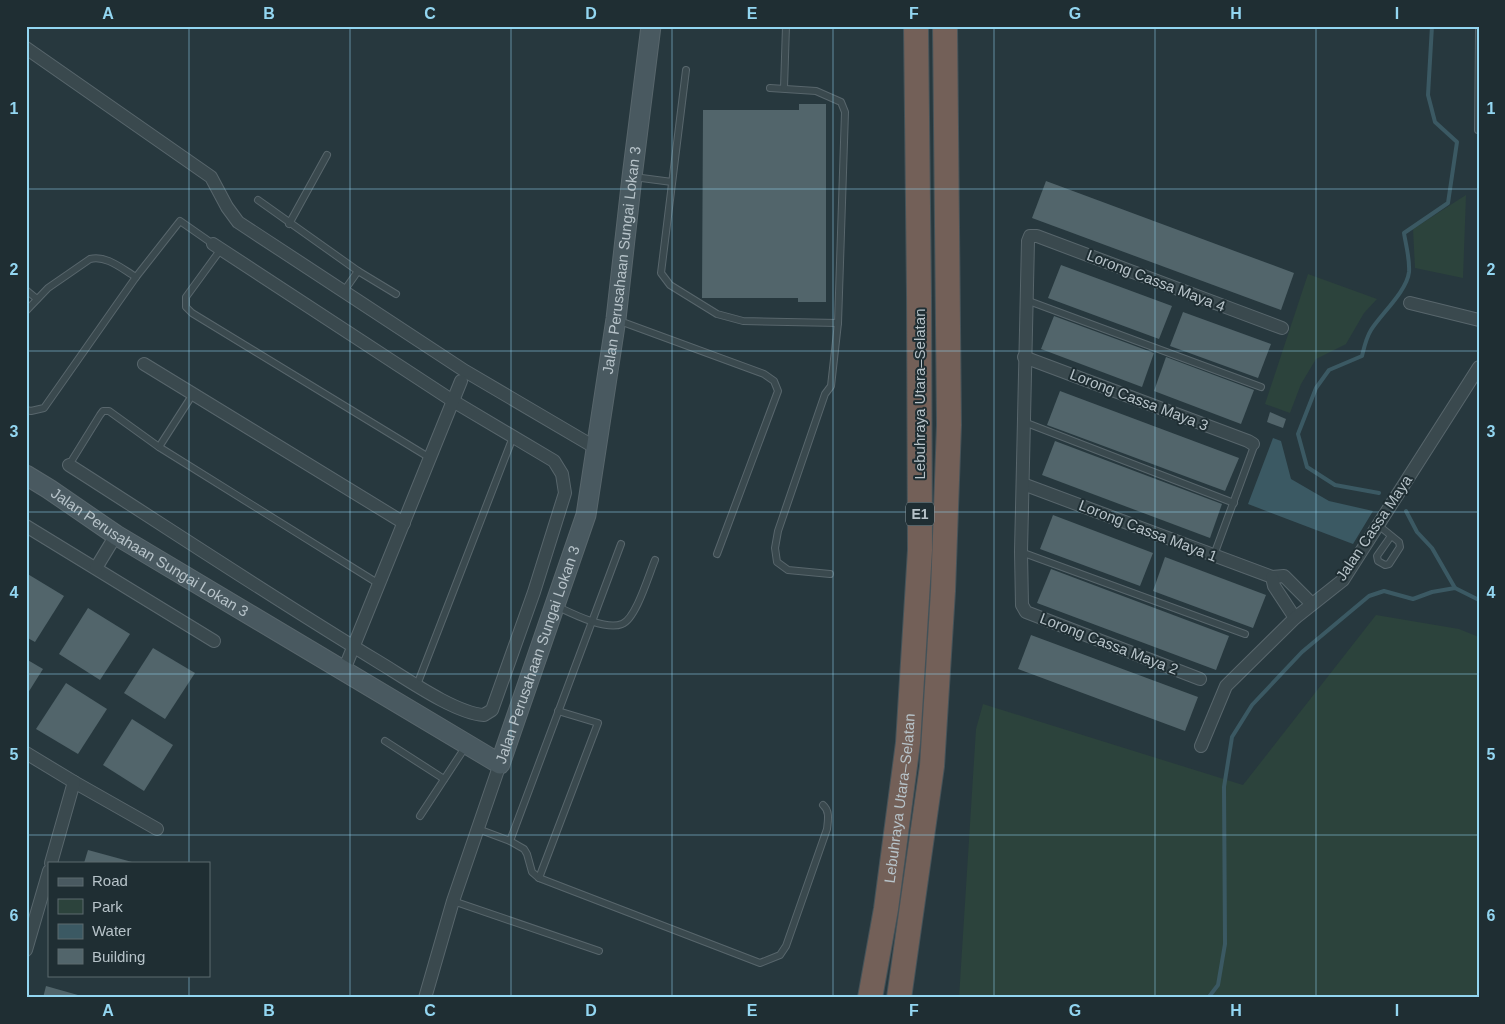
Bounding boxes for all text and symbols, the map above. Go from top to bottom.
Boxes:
text: A [102,5,114,22]
text: B [263,5,275,22]
text: C [424,5,436,22]
text: D [585,5,597,22]
text: E [747,5,758,22]
text: F [909,5,919,22]
text: G [1069,5,1081,22]
text: H [1230,5,1242,22]
text: I [1395,5,1399,22]
text: 1 [10,100,19,117]
text: 1 [1487,100,1496,117]
street label: Jalan Perusahaan Sungai Lokan 3 [599,145,644,375]
street label: Lorong Cassa Maya 4 [1085,246,1228,315]
text: 2 [10,261,19,278]
text: 2 [1487,261,1496,278]
street label: Lebuhraya Utara–Selatan [911,309,928,479]
street label: Lorong Cassa Maya 3 [1068,365,1211,434]
text: 3 [10,423,19,440]
text: 3 [1487,423,1496,440]
street label: Jalan Cassa Maya [1332,471,1415,584]
street label: Jalan Perusahaan Sungai Lokan 3 [48,484,252,620]
street label: Lorong Cassa Maya 1 [1077,496,1220,565]
road number: E1 [906,502,934,526]
street label: Jalan Perusahaan Sungai Lokan 3 [492,543,583,766]
text: 4 [10,584,19,601]
text: 4 [1487,584,1496,601]
street label: Lorong Cassa Maya 2 [1038,609,1181,678]
street label: Lebuhraya Utara–Selatan [881,713,918,884]
text: 5 [10,746,19,763]
text: 5 [1487,746,1496,763]
legend [48,862,210,976]
text: Road [92,872,128,889]
text: Park [92,898,123,915]
text: 6 [10,907,19,924]
text: 6 [1487,907,1496,924]
text: Water [92,922,131,939]
text: Building [92,948,145,965]
text: A [102,1002,114,1019]
text: B [263,1002,275,1019]
text: C [424,1002,436,1019]
text: D [585,1002,597,1019]
text: E [747,1002,758,1019]
text: F [909,1002,919,1019]
text: G [1069,1002,1081,1019]
text: H [1230,1002,1242,1019]
text: I [1395,1002,1399,1019]

